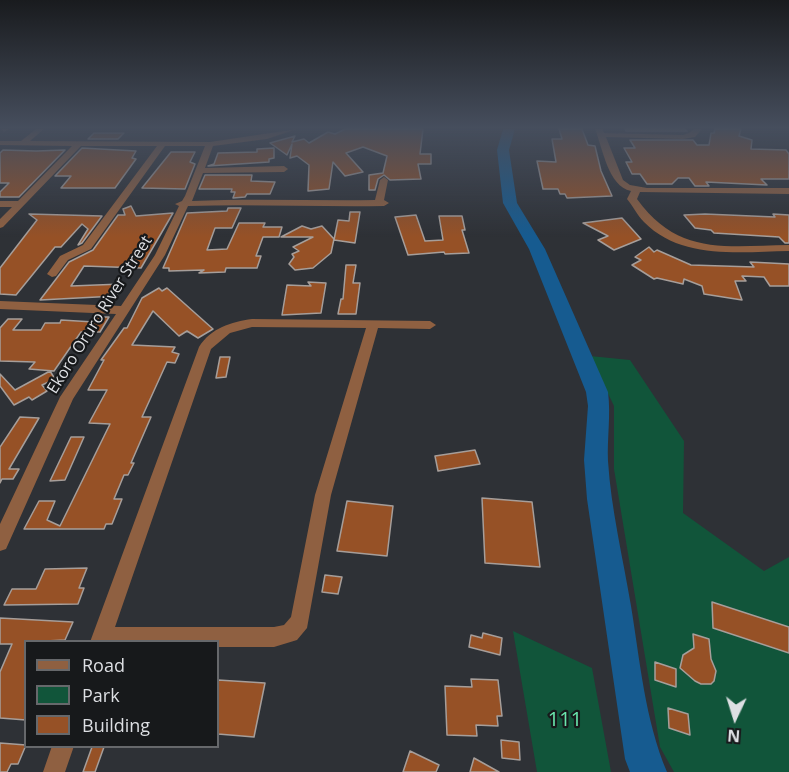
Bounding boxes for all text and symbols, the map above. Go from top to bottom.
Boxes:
street label: Ekoro Oruro River Street [43,232,157,398]
legend [24,640,219,748]
text: Road [82,653,125,677]
text: Park [82,683,120,707]
north arrow [705,688,765,748]
park label: 111 [548,708,582,732]
text: Building [82,713,150,737]
text: N [726,725,741,747]

